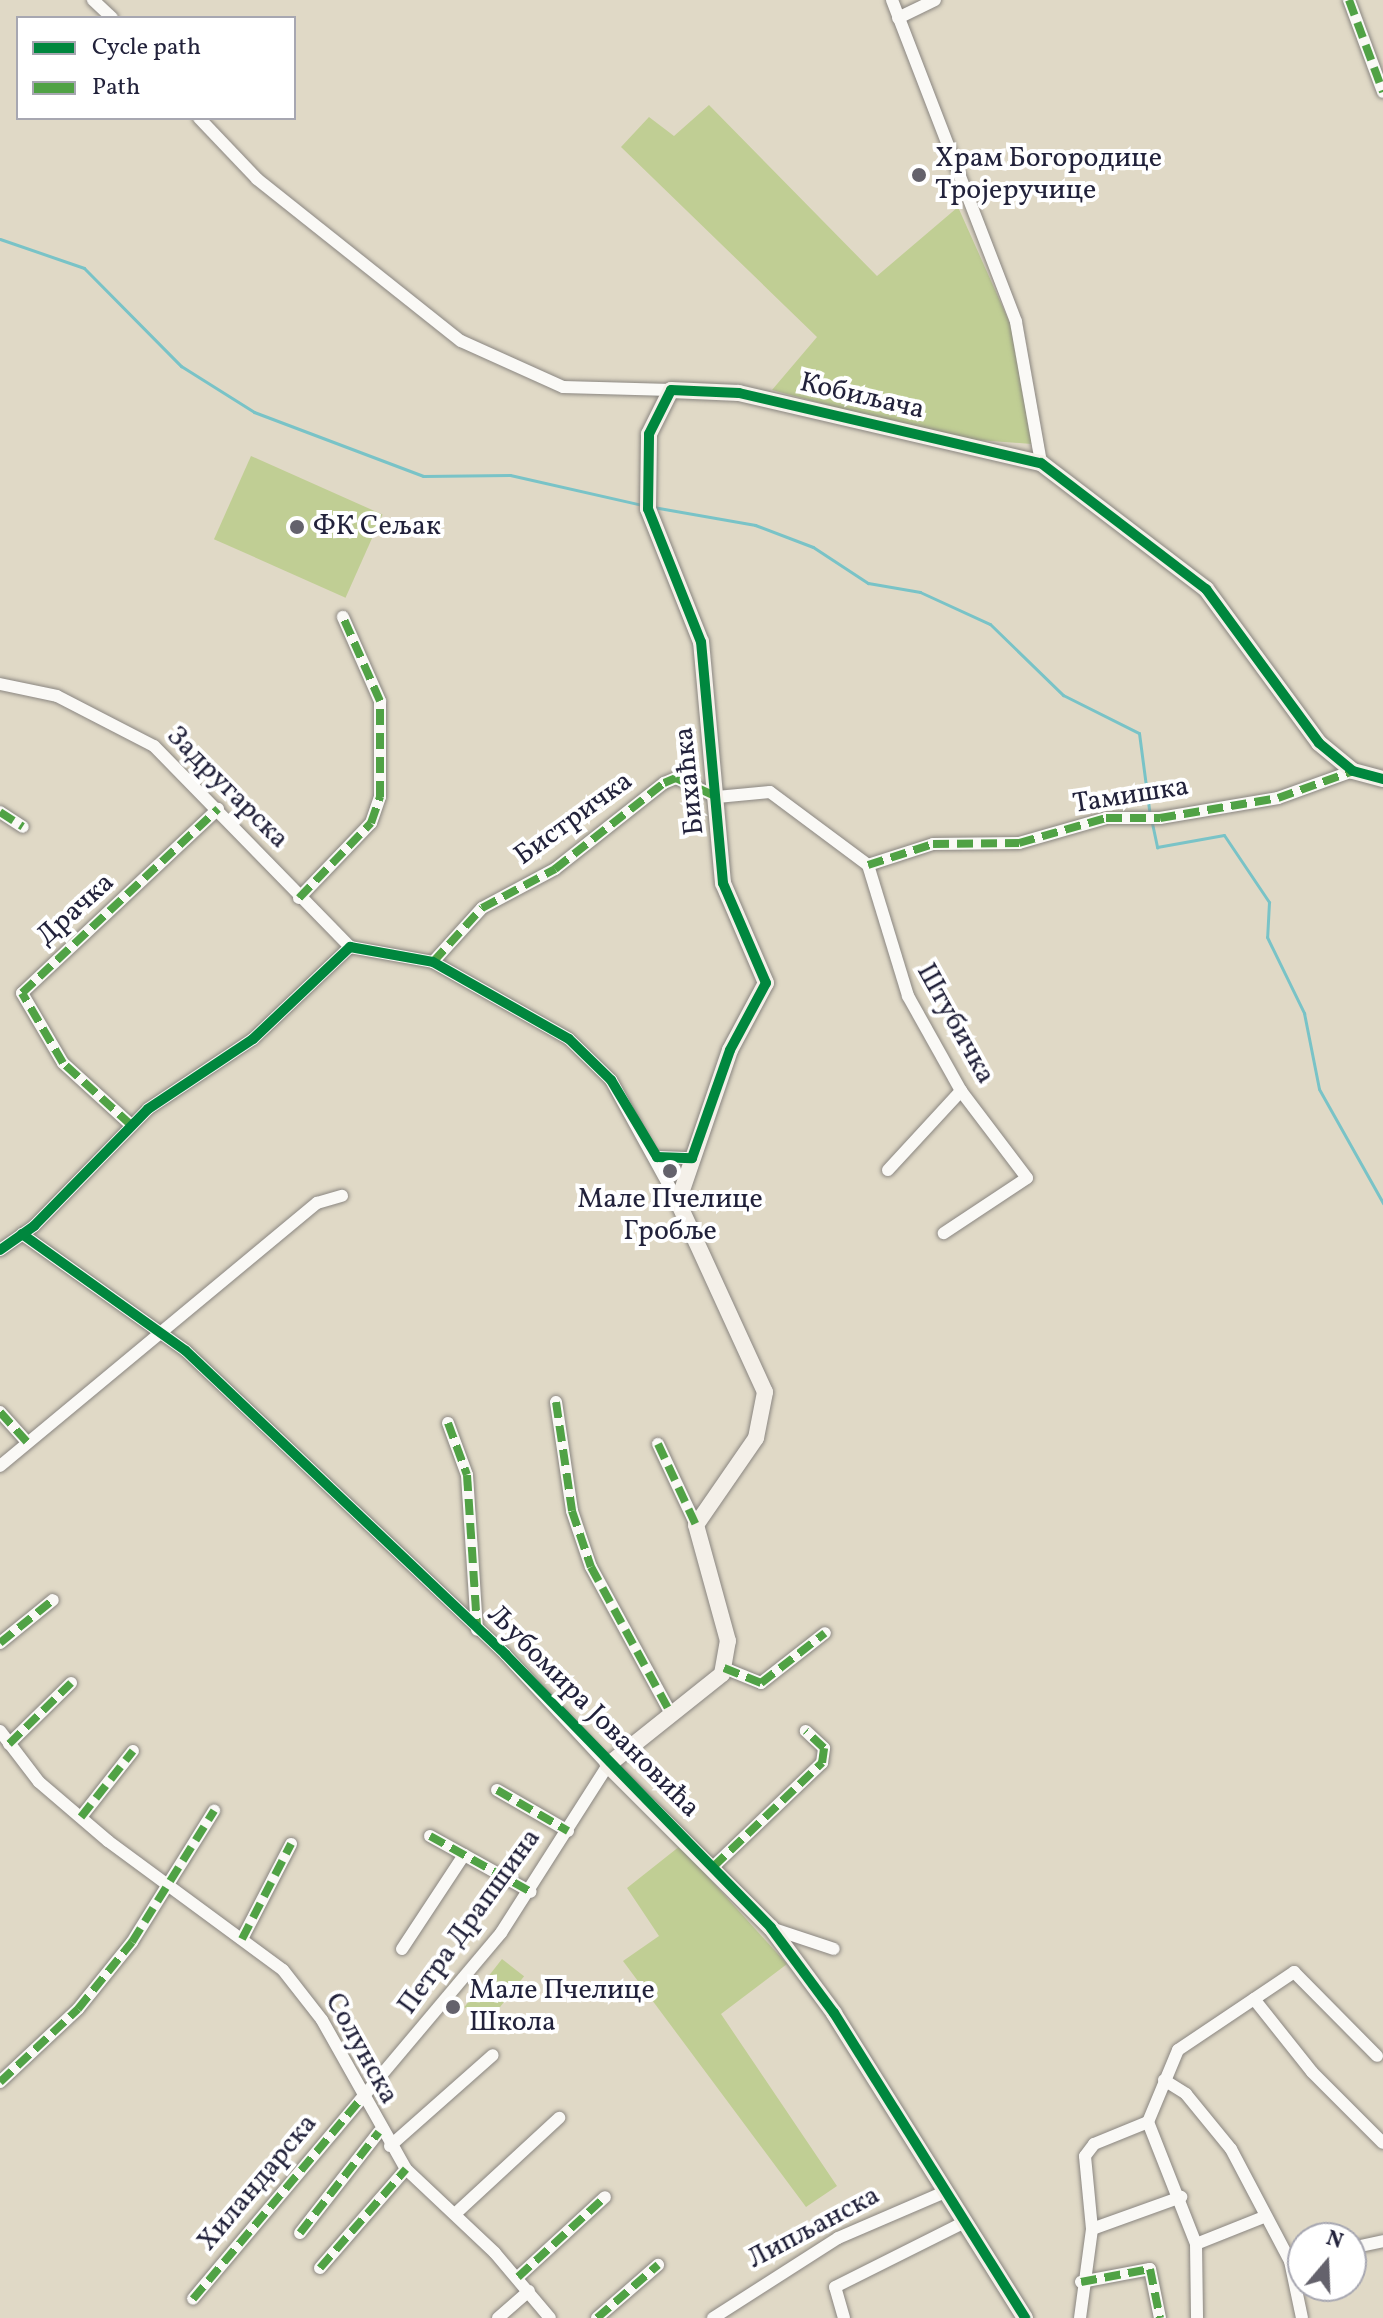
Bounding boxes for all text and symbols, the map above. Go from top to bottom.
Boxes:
legend [16,16,296,120]
text: Cycle path [92,31,201,65]
text: Path [92,71,140,105]
place label: Храм Богородице Тројеручице [935,142,1162,208]
marker: Храм Богородице Тројеручице [910,166,928,184]
street label: Кобиљача [796,366,928,428]
place label: ФК Сељак [313,510,441,544]
marker: ФК Сељак [288,518,306,536]
street label: Задругарска [159,720,295,856]
street label: Бихаћка [668,725,712,837]
street label: Бистричка [508,765,640,873]
street label: Тамишка [1071,770,1191,822]
street label: Драчка [30,866,122,954]
street label: Штубичка [908,958,1002,1090]
marker: Мале Пчелице Гробље [661,1162,679,1180]
place label: Мале Пчелице Гробље [577,1183,763,1249]
street label: Љубомира Јовановића [480,1599,706,1825]
street label: Петра Драпшина [391,1823,549,2021]
place label: Мале Пчелице Школа [469,1974,655,2040]
street label: Солунска [317,1988,405,2110]
marker: Мале Пчелице Школа [444,1998,462,2016]
street label: Хиландарска [191,2108,325,2258]
street label: Липљанска [742,2179,886,2277]
north arrow [1287,2222,1367,2302]
text: N [1322,2223,1347,2258]

